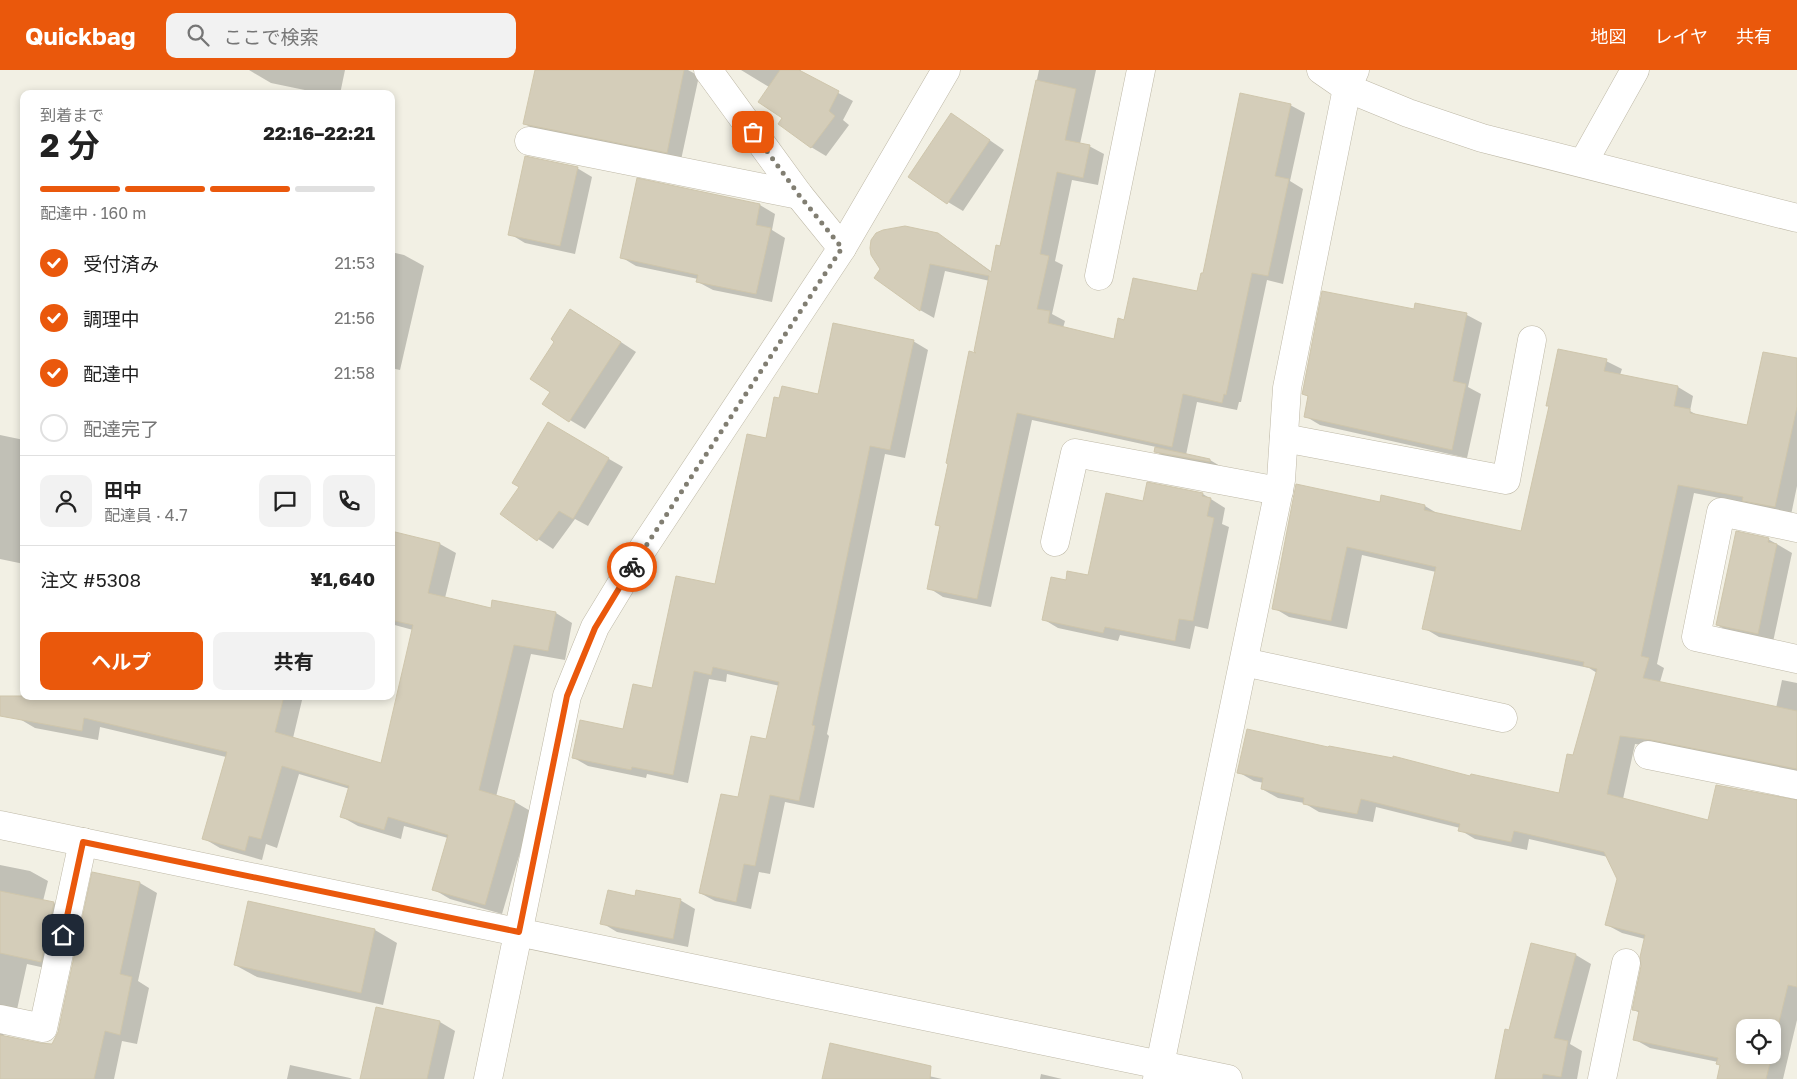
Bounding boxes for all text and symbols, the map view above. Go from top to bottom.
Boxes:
search box [166,13,516,58]
text: Quickbag [25,21,136,50]
icon: search [184,21,212,49]
text: ここで検索 [224,25,319,48]
text: 地図 [1591,25,1627,47]
text: レイヤ [1655,25,1708,47]
text: 共有 [1736,25,1772,47]
text: 到着まで [40,105,104,125]
pin [732,111,774,153]
icon: bag [739,118,767,146]
text: 22:16–22:21 [263,121,375,144]
text: 2 分 [40,126,100,164]
text: 配達中 · 160 m [40,203,146,223]
icon: check [40,249,68,277]
text: 受付済み [83,252,159,275]
text: 21:53 [335,253,375,273]
icon: check [40,304,68,332]
text: 調理中 [83,307,140,330]
text: 21:56 [334,308,375,328]
icon: check [40,359,68,387]
text: 配達中 [83,362,140,385]
text: 21:58 [334,363,375,383]
text: 配達完了 [83,417,159,440]
button: person [40,475,92,527]
button: chat [259,475,311,527]
button: phone [323,475,375,527]
text: 田中 [104,478,142,501]
text: 配達員 · 4.7 [104,505,188,525]
courier [607,542,657,592]
icon: bike [618,553,646,581]
text: ¥1,640 [310,567,375,590]
text: 注文 #5308 [40,568,141,591]
button: ヘルプ [40,632,203,690]
button: 共有 [213,632,375,690]
pin [42,914,84,956]
icon: home [49,921,77,949]
map controls [1736,1019,1781,1064]
button: locate [1736,1019,1781,1064]

